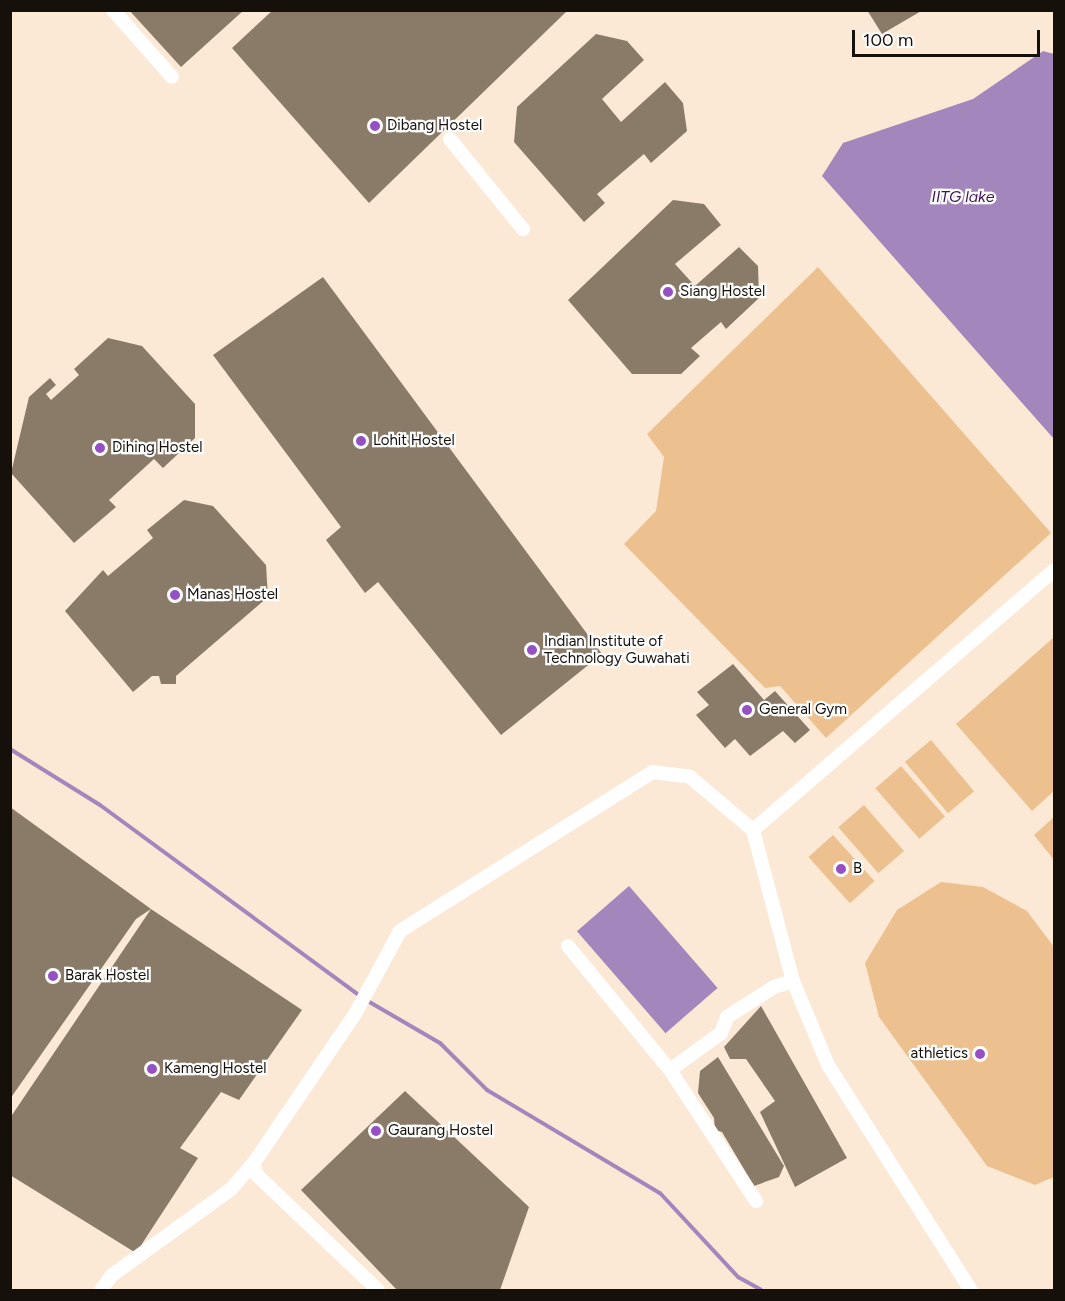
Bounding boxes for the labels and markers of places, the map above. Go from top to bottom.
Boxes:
place label: Dibang Hostel [387,117,482,135]
marker: Dibang Hostel [368,119,382,133]
place label: Siang Hostel [680,283,765,301]
marker: Siang Hostel [661,285,675,299]
place label: Lohit Hostel [373,432,455,450]
marker: Lohit Hostel [354,434,368,448]
place label: Dihing Hostel [112,439,203,457]
marker: Dihing Hostel [93,441,107,455]
place label: Manas Hostel [187,586,278,604]
marker: Manas Hostel [168,588,182,602]
place label: Indian Institute of Technology Guwahati [544,632,690,667]
marker: Indian Institute of Technology Guwahati [525,643,539,657]
place label: General Gym [759,701,847,719]
marker: General Gym [740,703,754,717]
place label: B [853,860,862,878]
marker: B [834,862,848,876]
place label: Barak Hostel [65,967,150,985]
marker: Barak Hostel [46,969,60,983]
place label: athletics [911,1045,968,1063]
marker: athletics [973,1047,987,1061]
place label: Kameng Hostel [164,1060,267,1078]
marker: Kameng Hostel [145,1062,159,1076]
place label: Gaurang Hostel [388,1122,493,1140]
marker: Gaurang Hostel [369,1124,383,1138]

